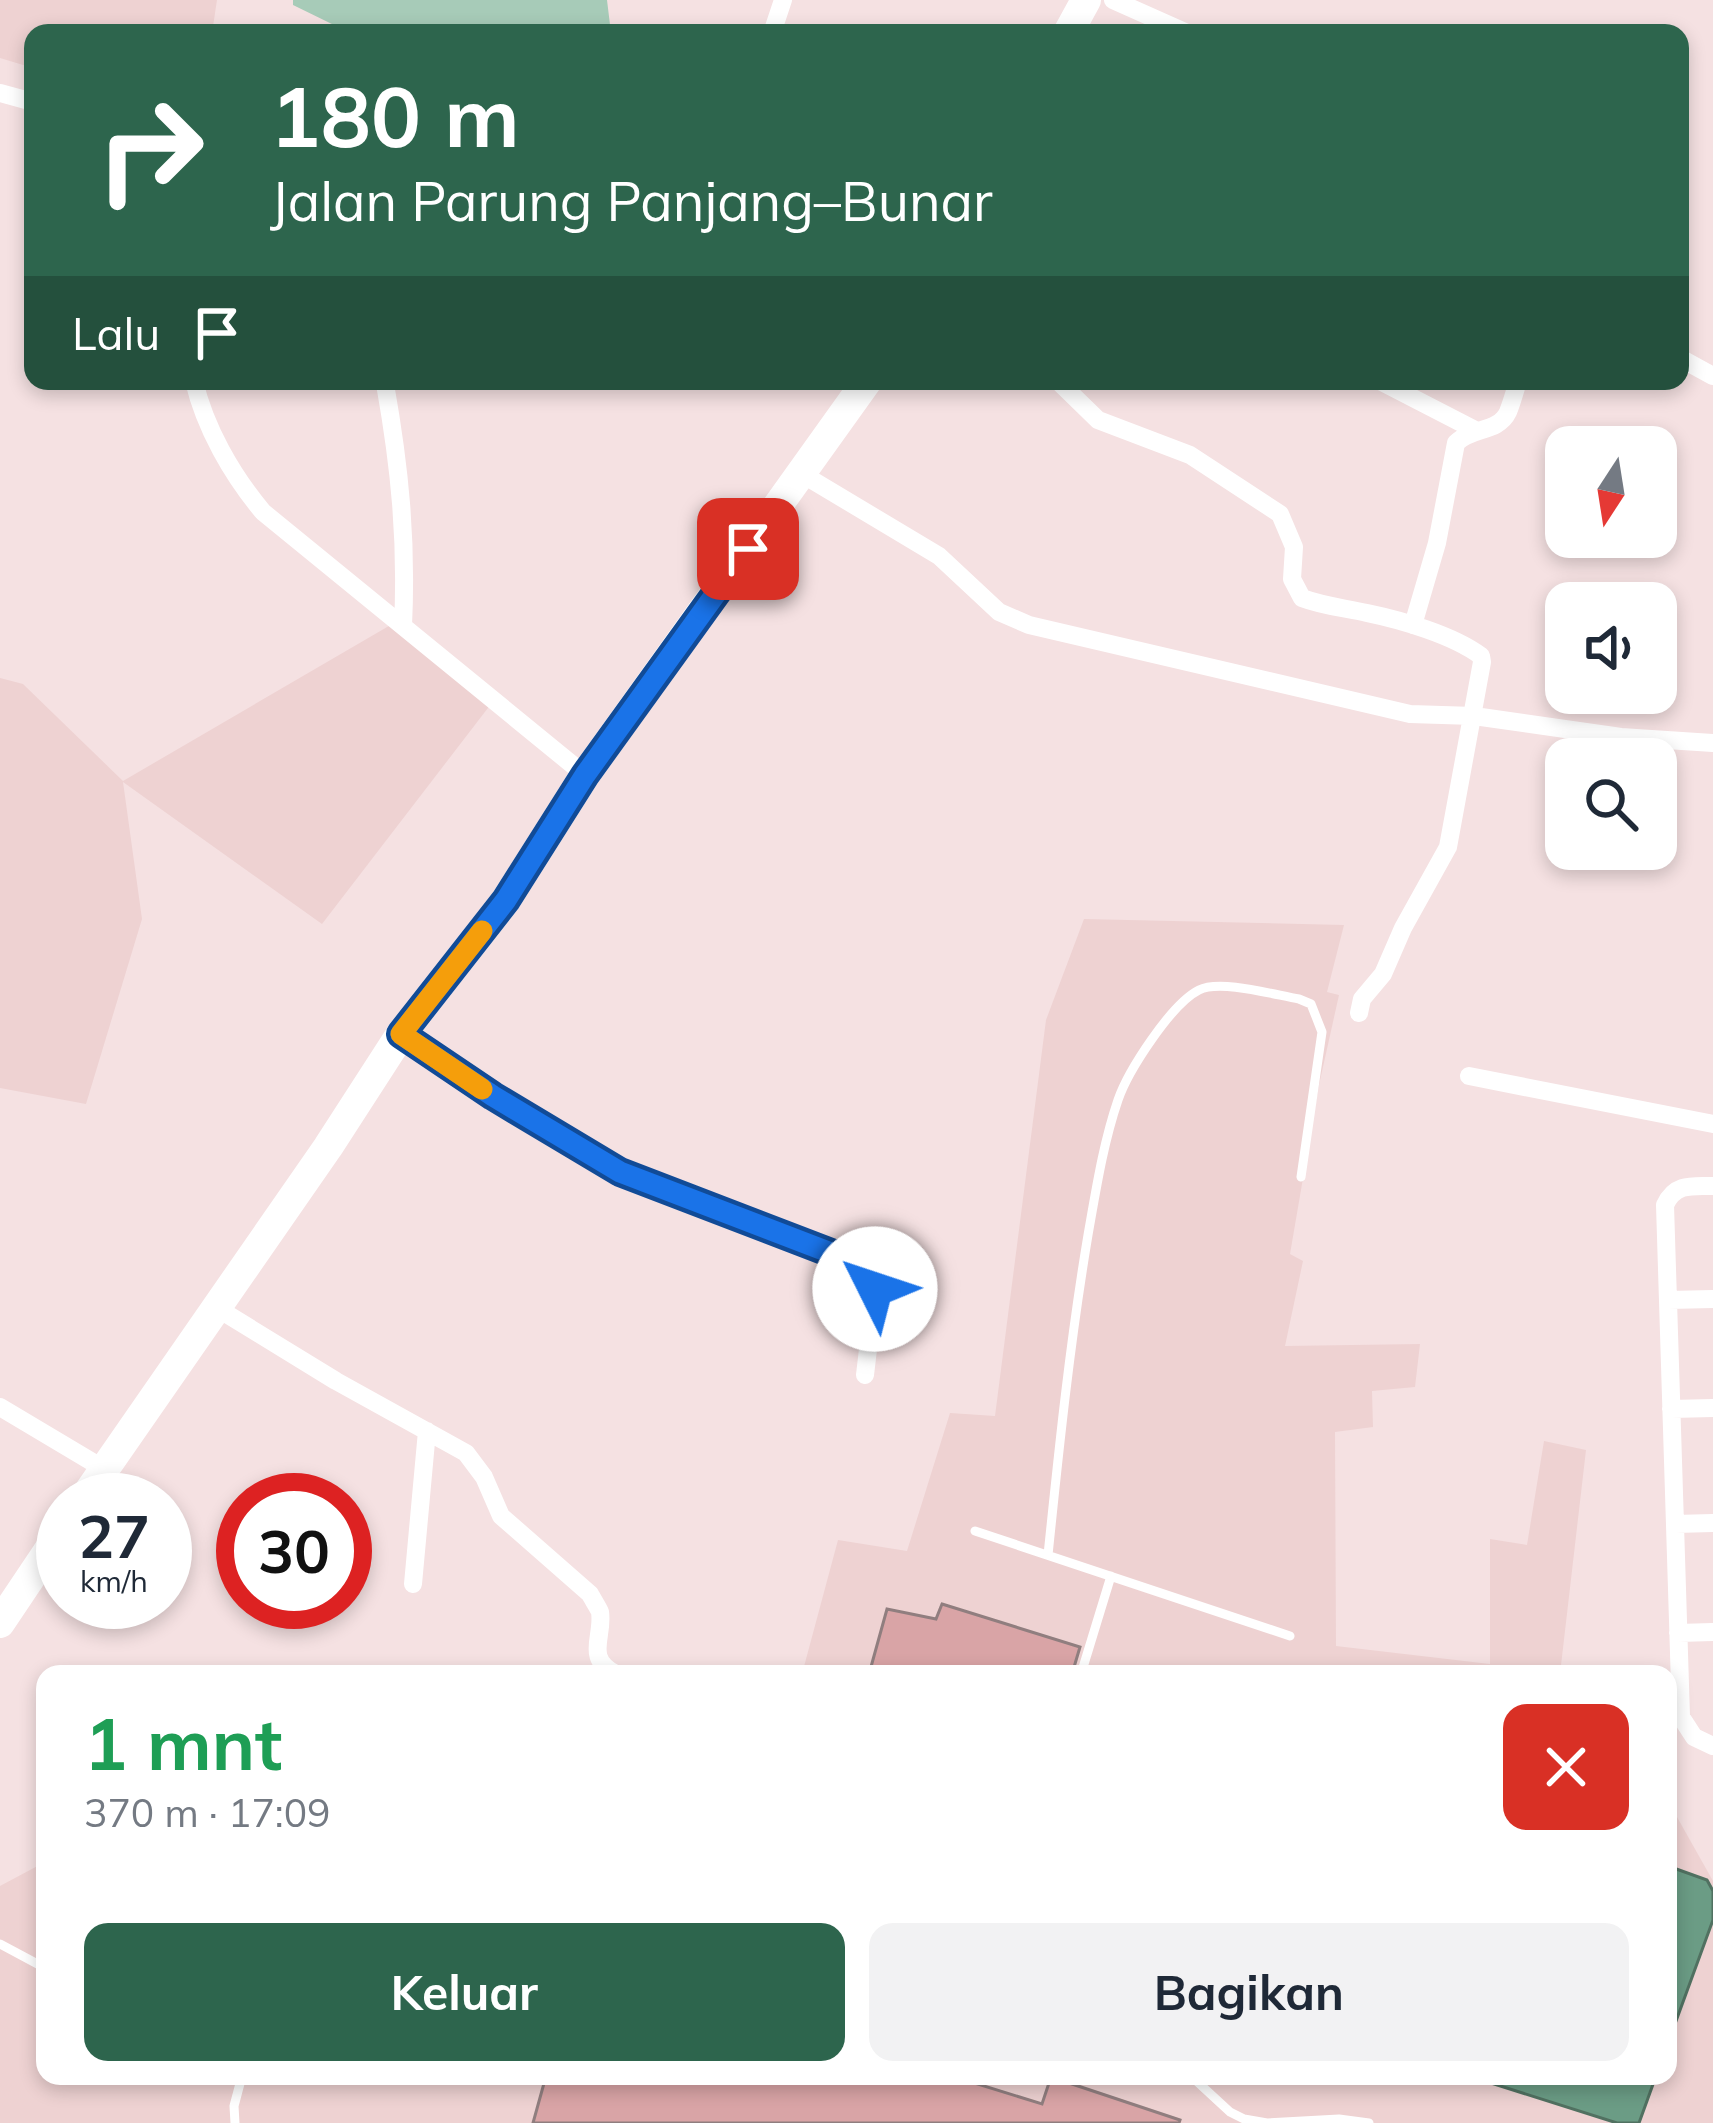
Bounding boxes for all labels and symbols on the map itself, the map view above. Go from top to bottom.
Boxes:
north arrow [1545,426,1677,558]
pin [697,498,799,600]
position arrow [812,1226,938,1352]
speed limit sign: 30 [216,1473,372,1629]

